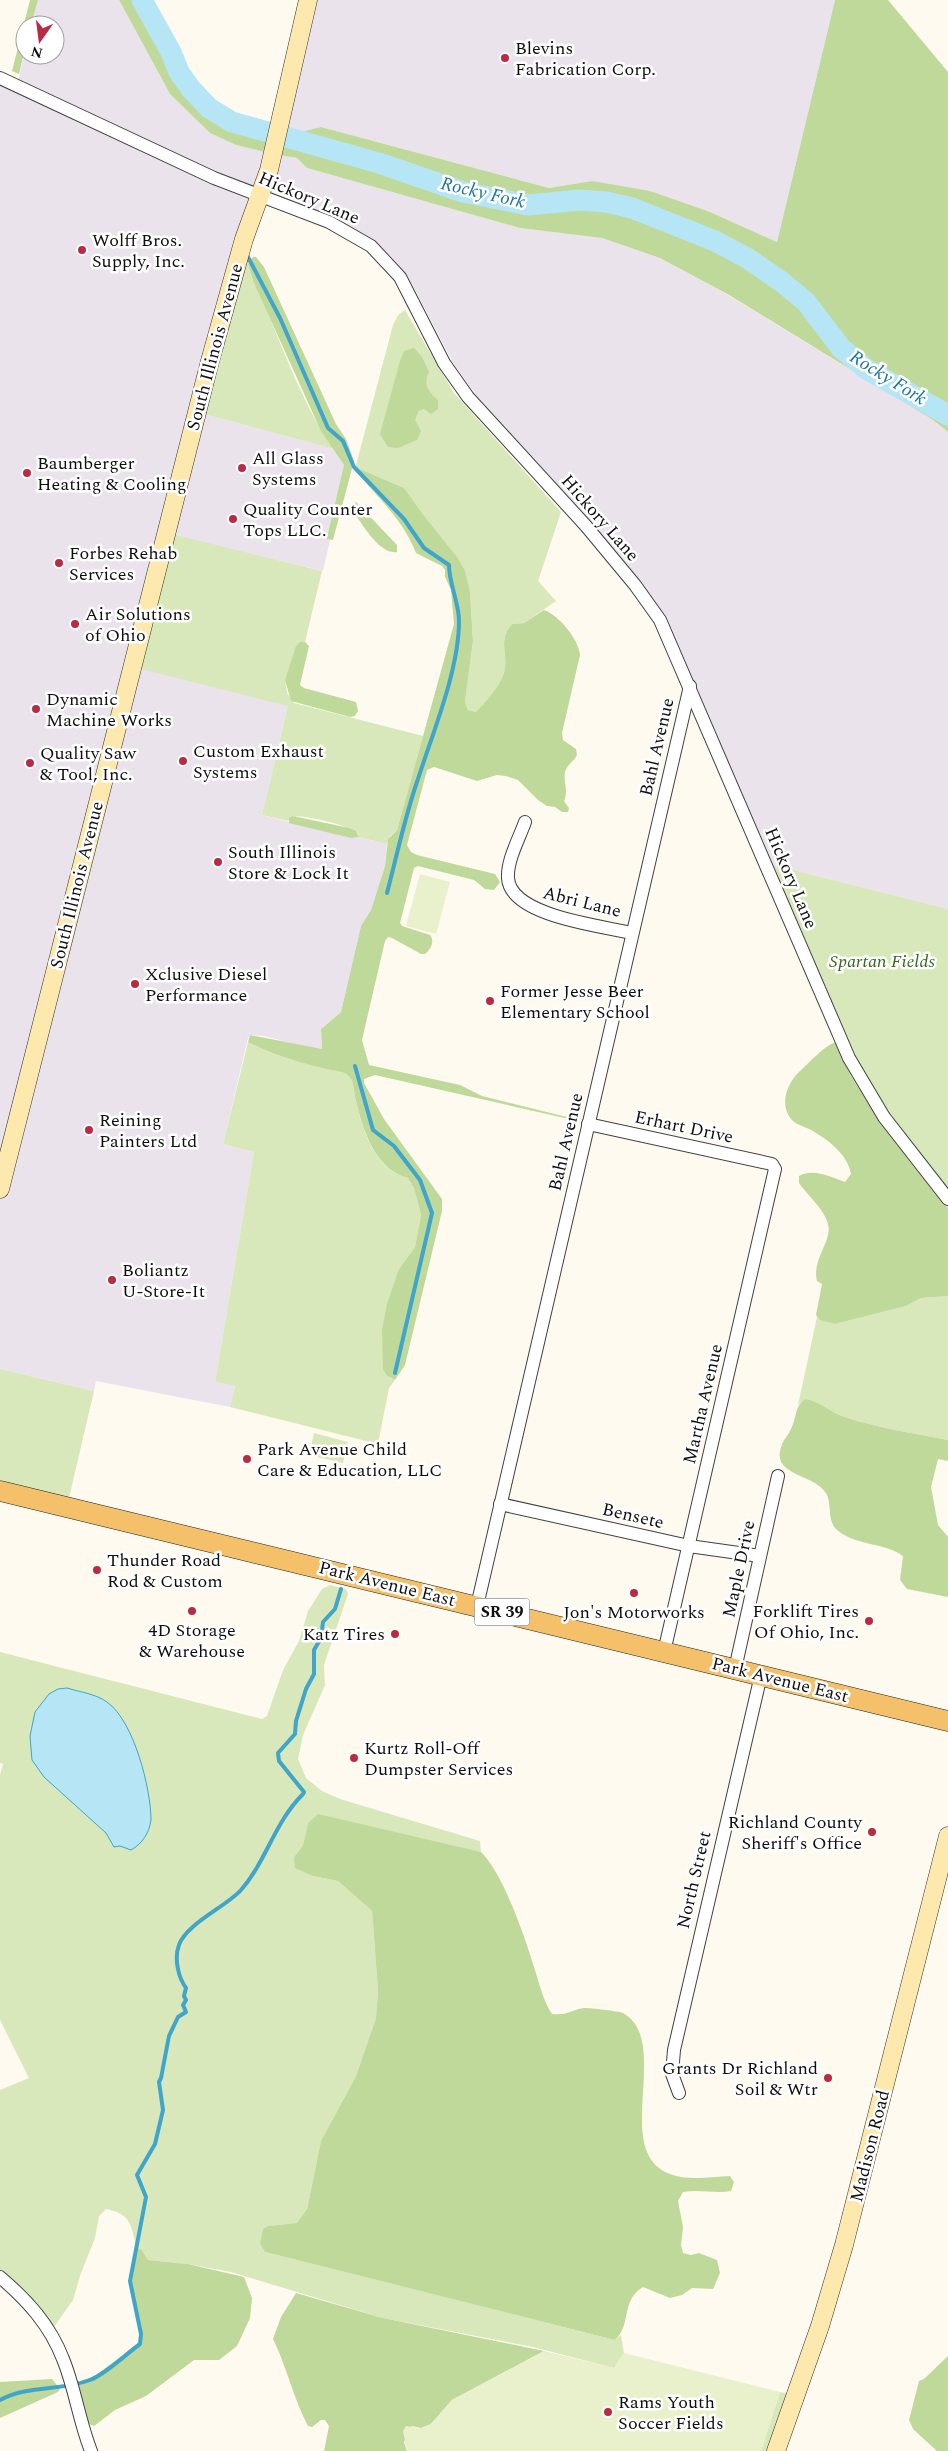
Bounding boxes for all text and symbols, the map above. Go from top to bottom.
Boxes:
north arrow [15,15,65,65]
place label: Blevins Fabrication Corp. [515,35,656,83]
text: N [29,41,45,64]
marker: Blevins Fabrication Corp. [499,52,511,64]
street label: Hickory Lane [254,164,364,232]
water label: Rocky Fork [438,169,528,217]
place label: Wolff Bros. Supply, Inc. [92,227,185,275]
marker: Wolff Bros. Supply, Inc. [76,244,88,256]
street label: South Illinois Avenue [180,261,250,433]
water label: Rocky Fork [844,343,932,413]
place label: All Glass Systems [252,445,324,493]
place label: Baumberger Heating & Cooling [37,450,187,498]
marker: All Glass Systems [236,462,248,474]
marker: Baumberger Heating & Cooling [21,467,33,479]
street label: Hickory Lane [554,468,646,568]
place label: Quality Counter Tops LLC. [243,496,372,544]
marker: Quality Counter Tops LLC. [227,513,239,525]
place label: Forbes Rehab Services [69,540,177,588]
marker: Forbes Rehab Services [53,557,65,569]
place label: Air Solutions of Ohio [85,601,191,649]
marker: Air Solutions of Ohio [69,618,81,630]
place label: Dynamic Machine Works [46,686,172,734]
street label: Bahl Avenue [633,695,681,799]
marker: Dynamic Machine Works [30,703,42,715]
place label: Custom Exhaust Systems [193,738,324,786]
place label: Quality Saw & Tool, Inc. [40,740,136,788]
marker: Custom Exhaust Systems [177,755,189,767]
marker: Quality Saw & Tool, Inc. [24,757,36,769]
street label: South Illinois Avenue [43,798,111,972]
street label: Hickory Lane [757,823,825,933]
place label: South Illinois Store & Lock It [228,839,349,887]
marker: South Illinois Store & Lock It [212,856,224,868]
street label: Abri Lane [540,879,624,925]
park label: Spartan Fields [829,948,935,975]
place label: Xclusive Diesel Performance [145,961,267,1009]
marker: Xclusive Diesel Performance [129,978,141,990]
place label: Former Jesse Beer Elementary School [500,978,650,1026]
marker: Former Jesse Beer Elementary School [484,995,496,1007]
street label: Bahl Avenue [542,1090,590,1194]
street label: Erhart Drive [632,1103,736,1151]
place label: Reining Painters Ltd [99,1107,197,1155]
marker: Reining Painters Ltd [83,1124,95,1136]
place label: Boliantz U-Store-It [122,1257,205,1305]
marker: Boliantz U-Store-It [106,1274,118,1286]
street label: Martha Avenue [676,1341,730,1467]
place label: Park Avenue Child Care & Education, LLC [257,1436,442,1484]
marker: Park Avenue Child Care & Education, LLC [241,1453,253,1465]
street label: Bensete [599,1496,667,1536]
street label: Maple Drive [716,1518,762,1620]
place label: Thunder Road Rod & Custom [107,1547,223,1595]
street label: Park Avenue East [316,1554,458,1614]
marker: Thunder Road Rod & Custom [91,1564,103,1576]
marker: Jon's Motorworks [628,1587,640,1599]
road number: SR 39 [474,1598,530,1625]
place label: Forklift Tires Of Ohio, Inc. [752,1598,859,1646]
place label: Jon's Motorworks [563,1599,705,1626]
marker: 4D Storage & Warehouse [186,1605,198,1617]
marker: Forklift Tires Of Ohio, Inc. [863,1615,875,1627]
place label: 4D Storage & Warehouse [139,1617,245,1665]
place label: Katz Tires [303,1621,385,1648]
marker: Katz Tires [389,1628,401,1640]
street label: Park Avenue East [709,1650,851,1710]
place label: Kurtz Roll-Off Dumpster Services [364,1735,513,1783]
marker: Kurtz Roll-Off Dumpster Services [348,1752,360,1764]
place label: Richland County Sheriff's Office [728,1809,863,1857]
marker: Richland County Sheriff's Office [866,1826,878,1838]
street label: North Street [670,1828,718,1932]
place label: Grants Dr Richland Soil & Wtr [662,2055,818,2103]
marker: Grants Dr Richland Soil & Wtr [822,2072,834,2084]
street label: Madison Road [843,2087,897,2205]
place label: Rams Youth Soccer Fields [618,2389,724,2437]
marker: Rams Youth Soccer Fields [602,2406,614,2418]

